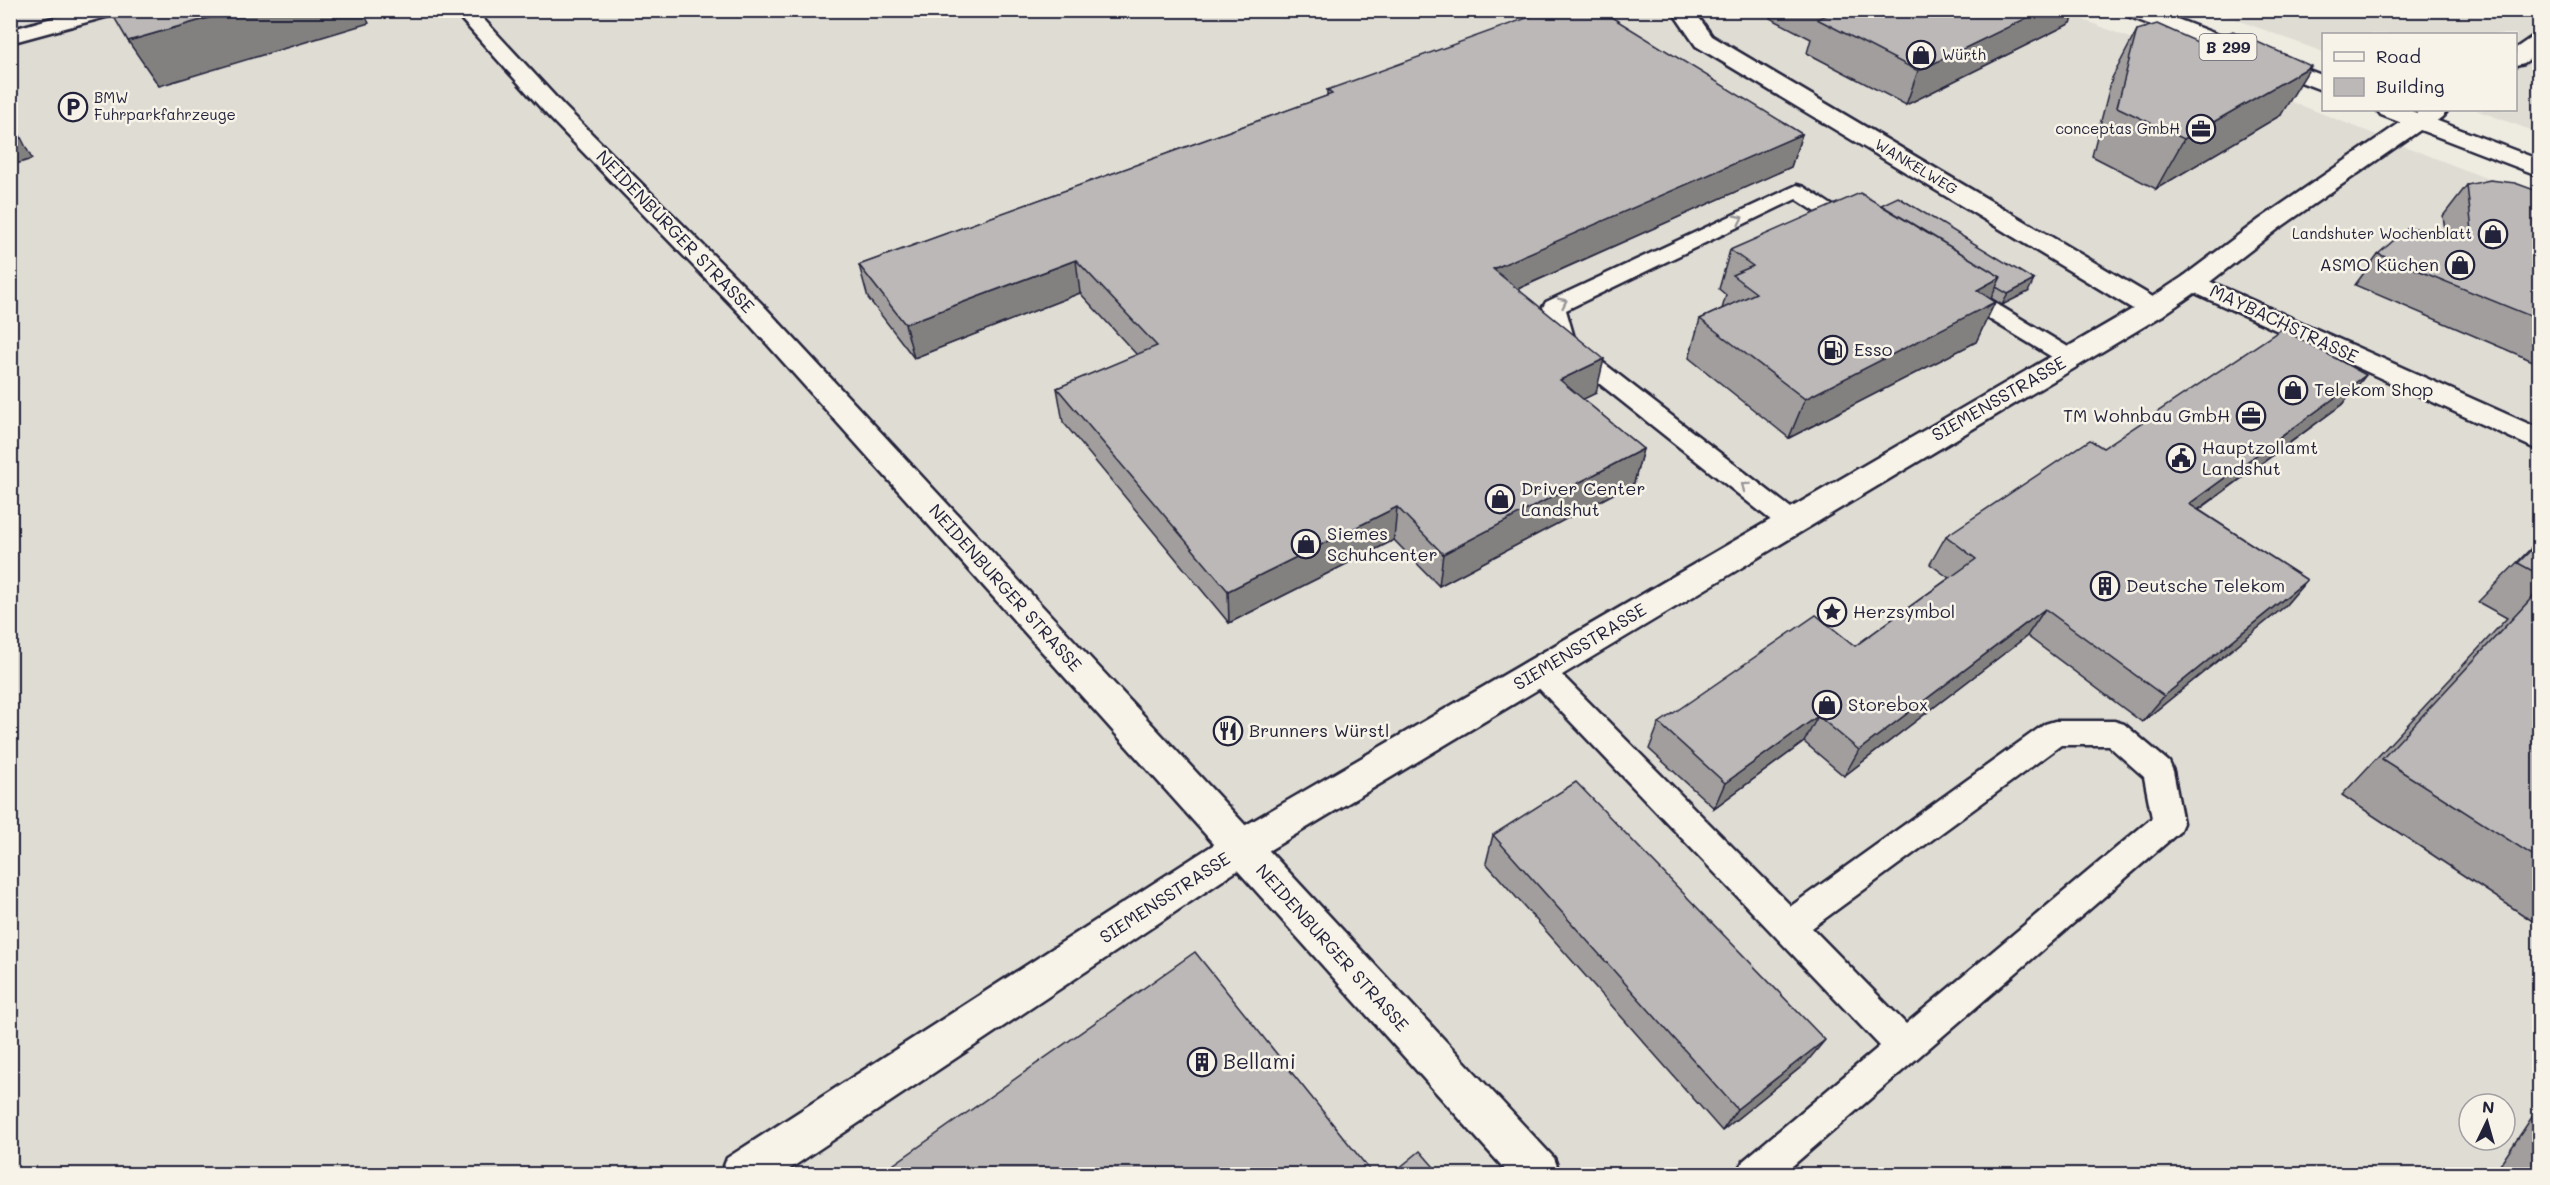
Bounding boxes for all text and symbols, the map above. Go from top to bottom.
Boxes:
legend [2322,33,2517,111]
road number: B 299 [2200,34,2256,60]
shop icon: Würth [1905,39,1937,71]
place label: Würth [1942,44,1986,64]
text: Road [2376,44,2421,68]
text: Building [2376,74,2444,98]
place label: BMW Fuhrparkfahrzeuge [94,87,236,124]
parking icon: BMW Fuhrparkfahrzeuge [57,91,89,123]
office icon: conceptas GmbH [2185,113,2217,145]
place label: conceptas GmbH [2055,118,2180,138]
street label: WANKELWEG [1871,134,1962,199]
street label: NEIDENBURGER STRASSE [591,145,760,318]
one-way arrow [1733,214,1744,226]
shop icon: Landshuter Wochenblatt [2477,218,2509,250]
place label: Landshuter Wochenblatt [2292,223,2472,243]
shop icon: ASMO Küchen [2444,249,2476,281]
place label: ASMO Küchen [2319,252,2439,276]
street label: MAYBACHSTRASSE [2206,278,2363,368]
one-way arrow [1557,298,1568,310]
fuel station icon: Esso [1817,334,1849,366]
place label: Esso [1854,337,1893,361]
street label: SIEMENSSTRASSE [1927,350,2070,446]
shop icon: Telekom Shop [2277,374,2309,406]
place label: Telekom Shop [2314,377,2433,401]
office icon: TM Wohnbau GmbH [2235,400,2267,432]
place label: TM Wohnbau GmbH [2063,403,2230,427]
place label: Hauptzollamt Landshut [2202,435,2318,480]
public building icon: Hauptzollamt Landshut [2165,442,2197,474]
place label: Driver Center Landshut [1521,476,1645,521]
one-way arrow [1740,482,1751,493]
shop icon: Driver Center Landshut [1484,483,1516,515]
street label: NEIDENBURGER STRASSE [924,498,1088,676]
place label: Siemes Schuhcenter [1327,521,1438,566]
shop icon: Siemes Schuhcenter [1290,528,1322,560]
building icon: Deutsche Telekom [2089,570,2121,602]
place label: Deutsche Telekom [2126,573,2285,597]
place icon: Herzsymbol [1816,596,1848,628]
street label: SIEMENSSTRASSE [1509,597,1650,695]
place label: Herzsymbol [1853,599,1955,623]
shop icon: Storebox [1811,689,1843,721]
place label: Storebox [1848,692,1928,716]
restaurant icon: Brunners Würstl [1212,715,1244,747]
place label: Brunners Würstl [1249,718,1390,742]
street label: SIEMENSSTRASSE [1095,846,1234,948]
street label: NEIDENBURGER STRASSE [1251,858,1415,1036]
building icon: Bellami [1186,1046,1218,1078]
place label: Bellami [1223,1047,1296,1074]
north arrow [2457,1092,2517,1152]
text: N [2481,1096,2495,1118]

